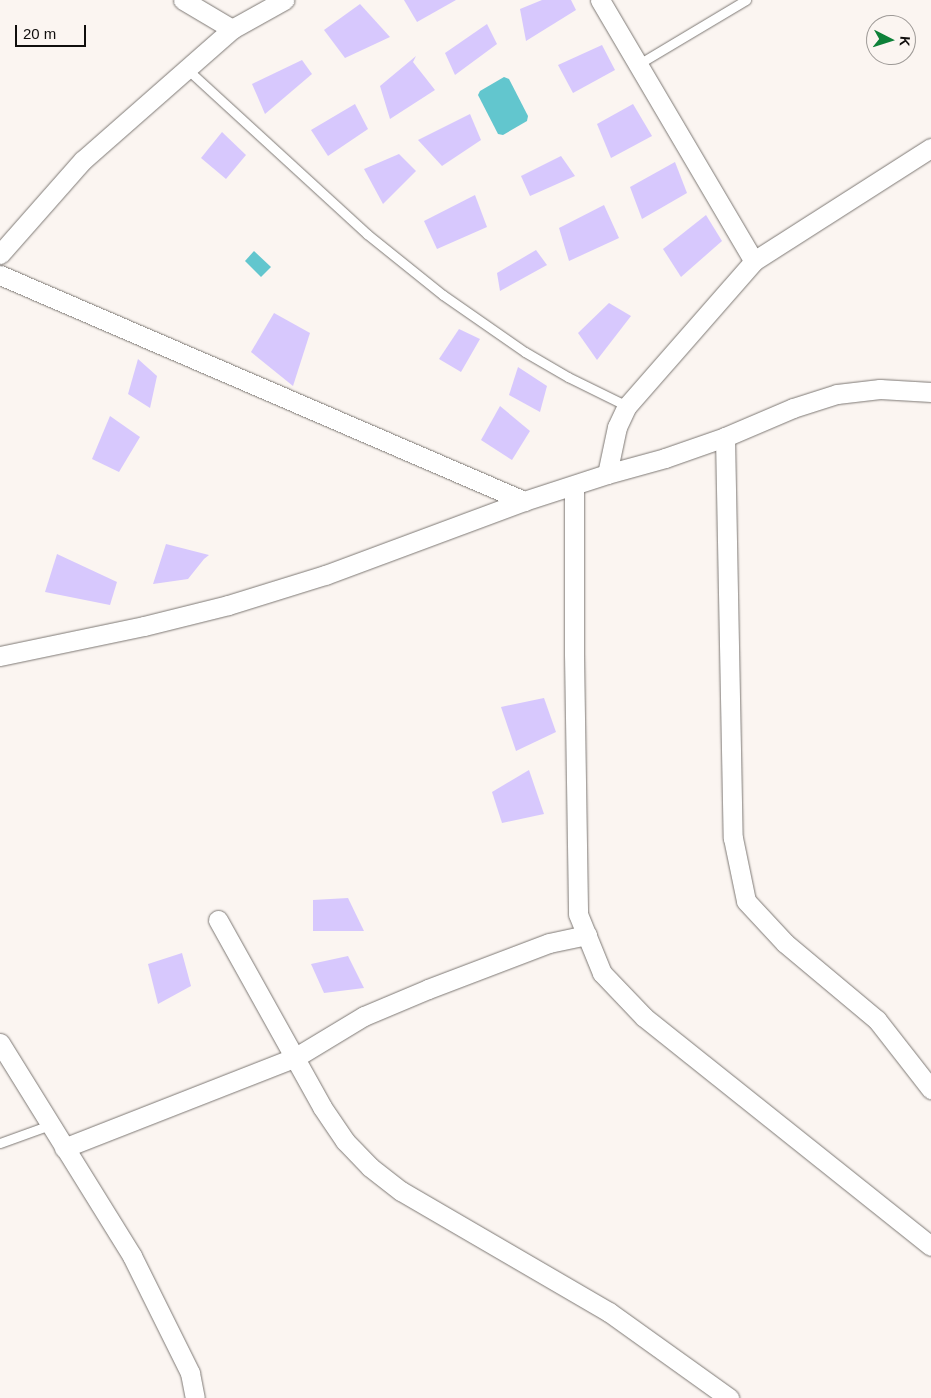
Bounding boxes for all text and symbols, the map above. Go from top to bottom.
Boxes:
scale bar [18,15,89,47]
north arrow [866,15,916,65]
text: 20 m [23,25,56,42]
text: K [897,35,913,47]

